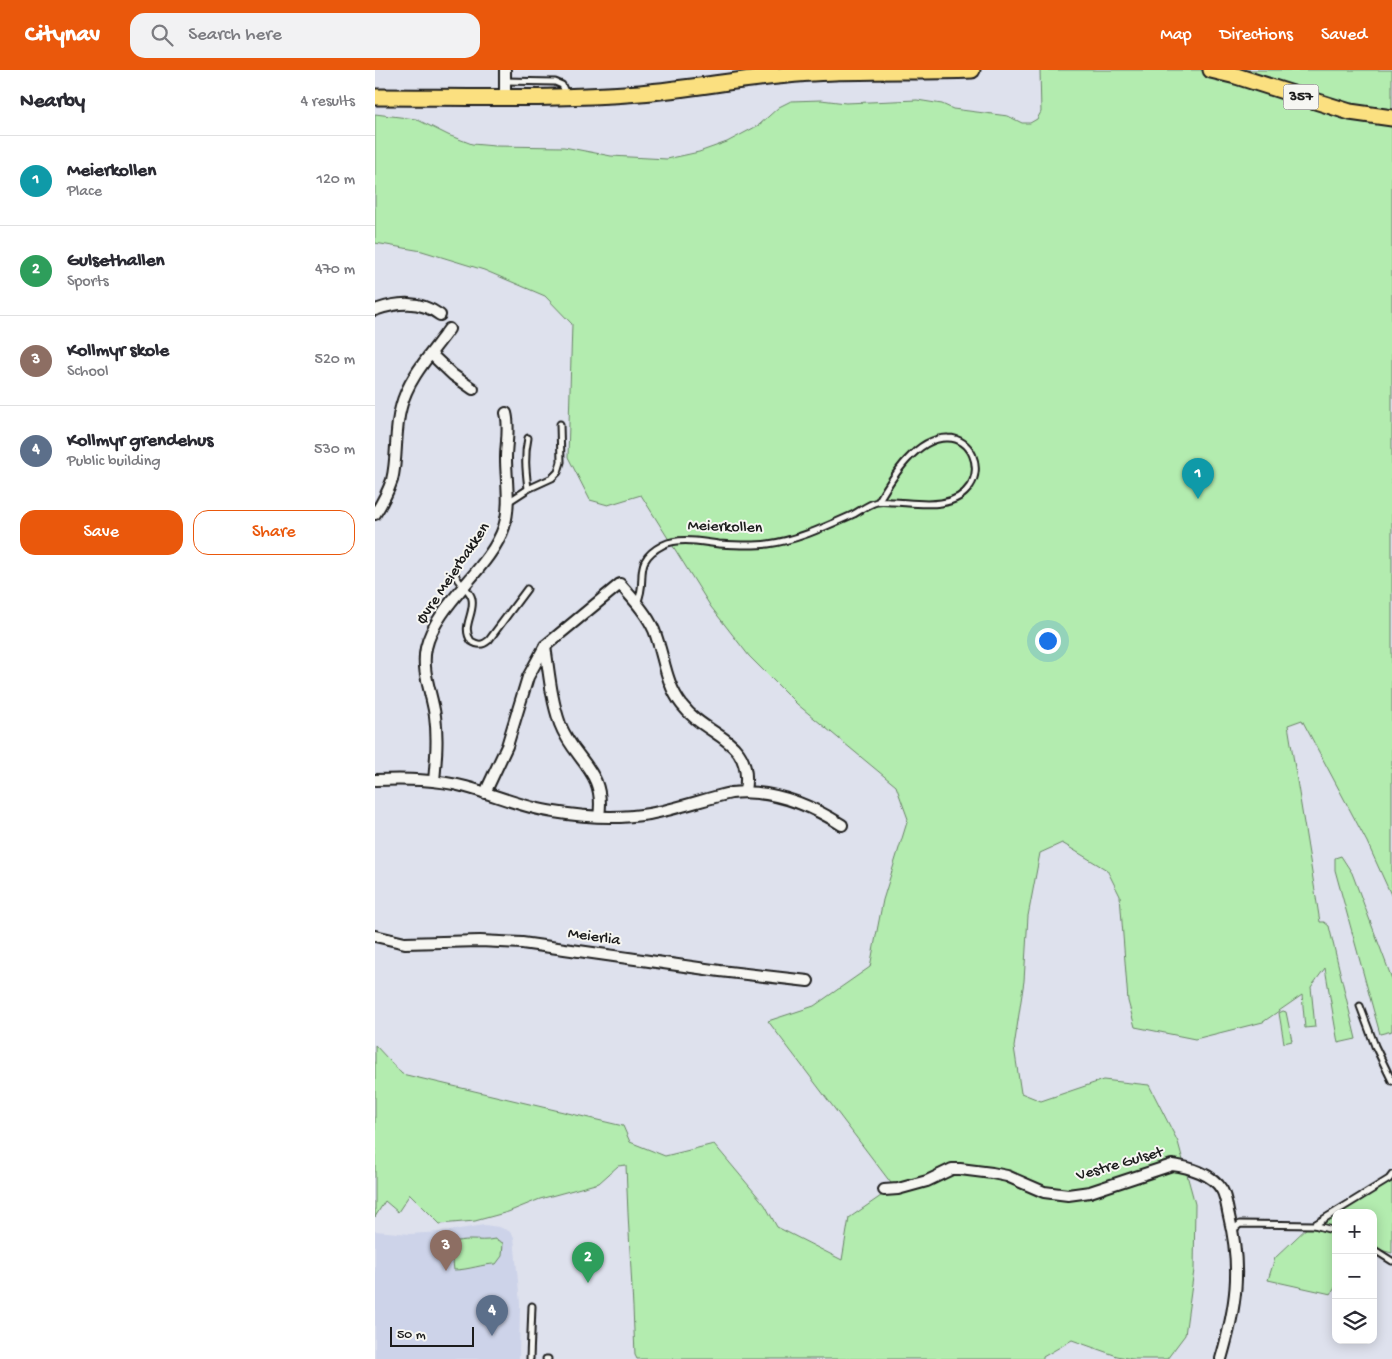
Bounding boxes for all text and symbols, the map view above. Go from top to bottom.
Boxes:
search box [130,13,480,58]
text: Citynav [25,21,100,50]
icon: search [148,21,176,49]
text: Search here [188,24,282,47]
text: Map [1160,25,1192,46]
text: Directions [1220,25,1293,46]
text: Saved [1321,25,1367,46]
road number: 357 [1283,85,1319,110]
text: Nearby [20,90,85,115]
text: 4 results [300,93,355,112]
text: Meierkollen [67,160,156,183]
text: 1 [33,171,39,190]
text: 120 m [316,171,355,190]
text: Place [67,183,102,202]
text: Gulsethallen [67,250,165,273]
text: 2 [32,261,40,280]
text: 470 m [315,261,355,280]
text: Sports [67,273,109,292]
text: Kollmyr skole [67,340,169,363]
text: 3 [32,351,40,370]
text: 520 m [315,351,355,370]
text: School [67,363,109,382]
text: Kollmyr grendehus [67,430,213,453]
text: 4 [32,441,40,460]
text: 530 m [314,441,355,460]
text: Public building [67,453,161,472]
pin: 1 [1182,458,1214,499]
button: Save [20,510,183,555]
button: Share [193,510,355,555]
street label: Meierkollen [687,517,763,539]
street label: Øvre Meierbakken [413,519,495,628]
your location [1035,628,1061,654]
street label: Meierlia [567,925,622,951]
street label: Vestre Gulset [1074,1143,1167,1187]
map controls [1332,1209,1377,1344]
button: + [1332,1209,1377,1254]
pin: 3 [430,1230,462,1271]
pin: 2 [572,1242,604,1283]
button: − [1332,1254,1377,1299]
pin: 4 [476,1295,508,1336]
button: layers [1332,1299,1377,1344]
scale bar [390,1324,474,1347]
text: 50 m [397,1327,426,1344]

